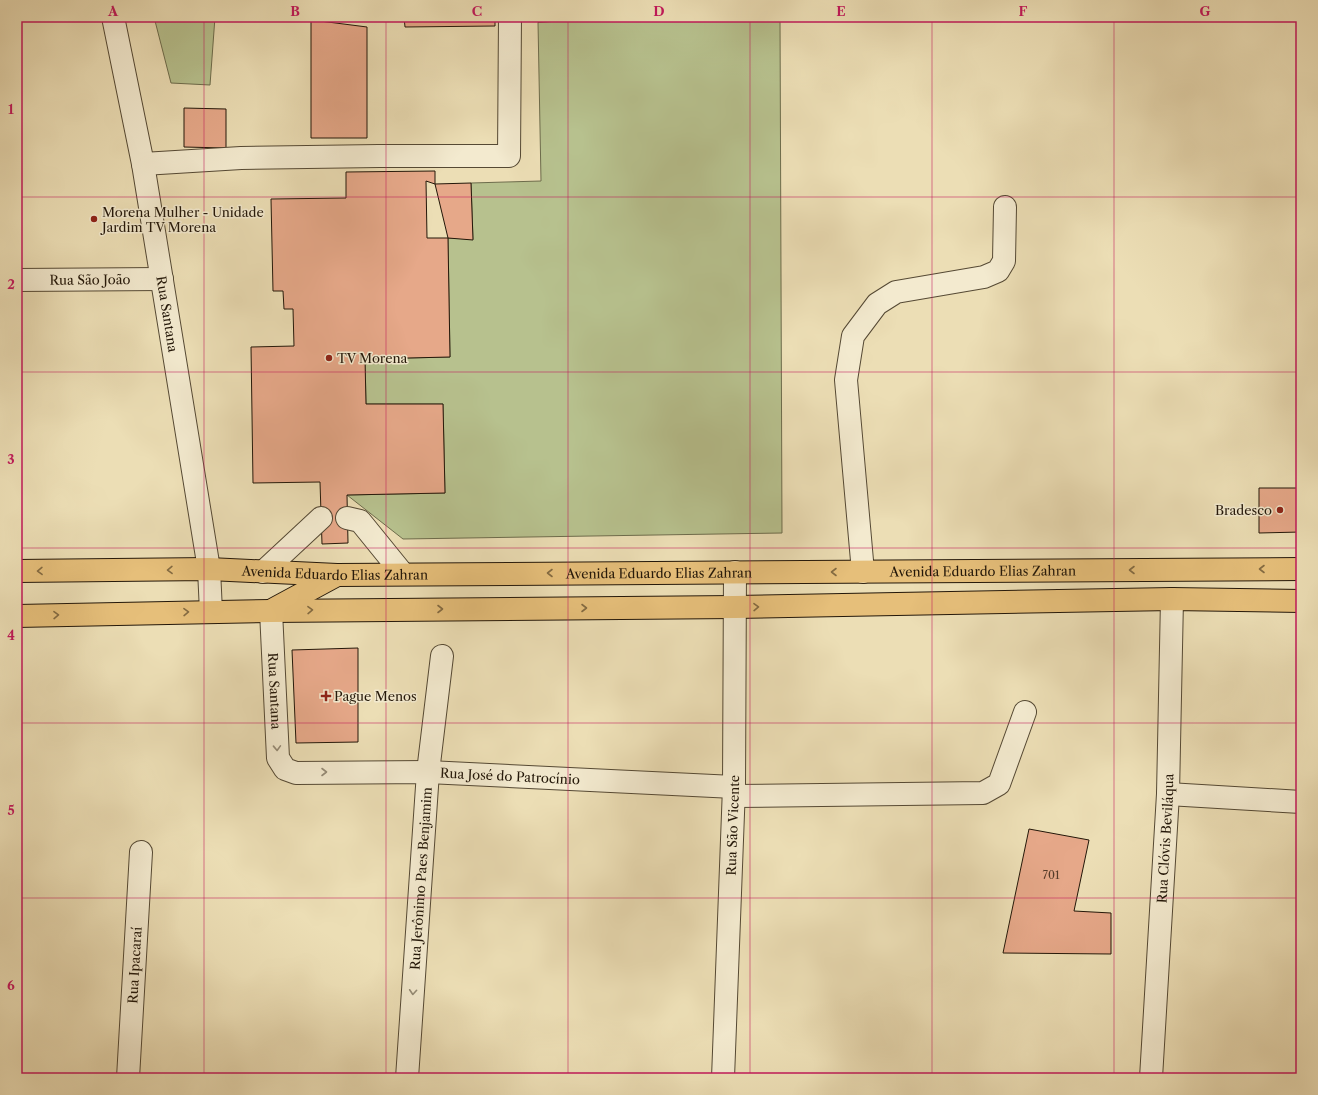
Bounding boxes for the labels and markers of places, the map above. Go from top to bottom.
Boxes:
place label: Morena Mulher - Unidade Jardim TV Morena [100,204,264,235]
marker: Morena Mulher - Unidade Jardim TV Morena [89,214,99,224]
place label: TV Morena [337,350,408,366]
marker: TV Morena [324,353,334,363]
place label: Bradesco [1215,502,1272,518]
marker: Bradesco [1275,505,1285,515]
place label: Pague Menos [334,688,417,704]
marker: Pague Menos [321,691,331,701]

